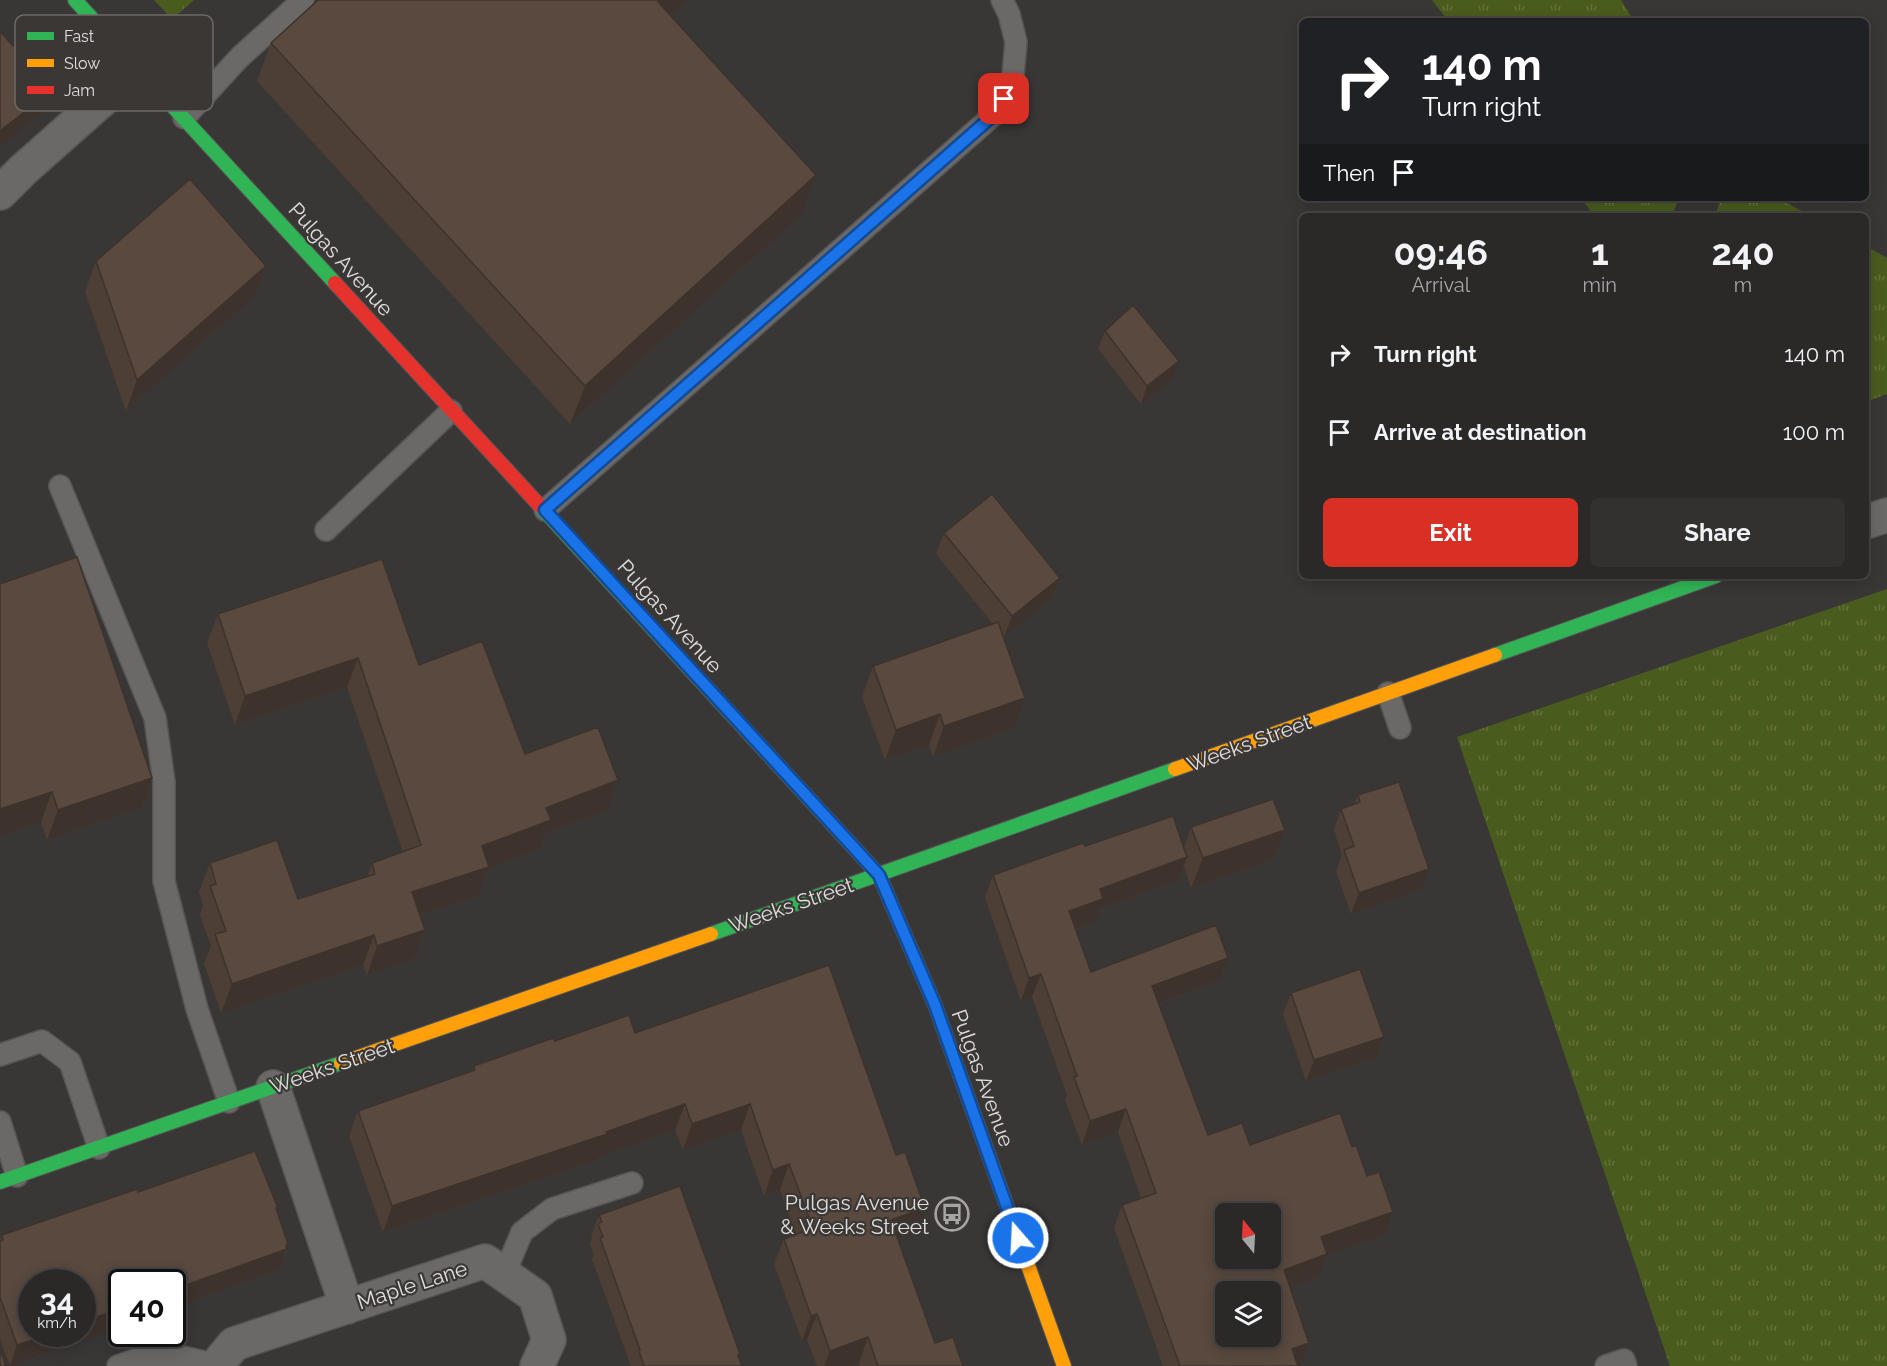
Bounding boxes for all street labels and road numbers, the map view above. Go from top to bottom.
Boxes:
street label: Pulgas Avenue [283,197,399,321]
street label: Pulgas Avenue [612,554,728,678]
street label: Weeks Street [1184,709,1314,777]
street label: Weeks Street [725,872,857,938]
street label: Pulgas Avenue [947,1006,1019,1150]
street label: Weeks Street [266,1033,398,1099]
street label: Maple Lane [354,1255,470,1315]

